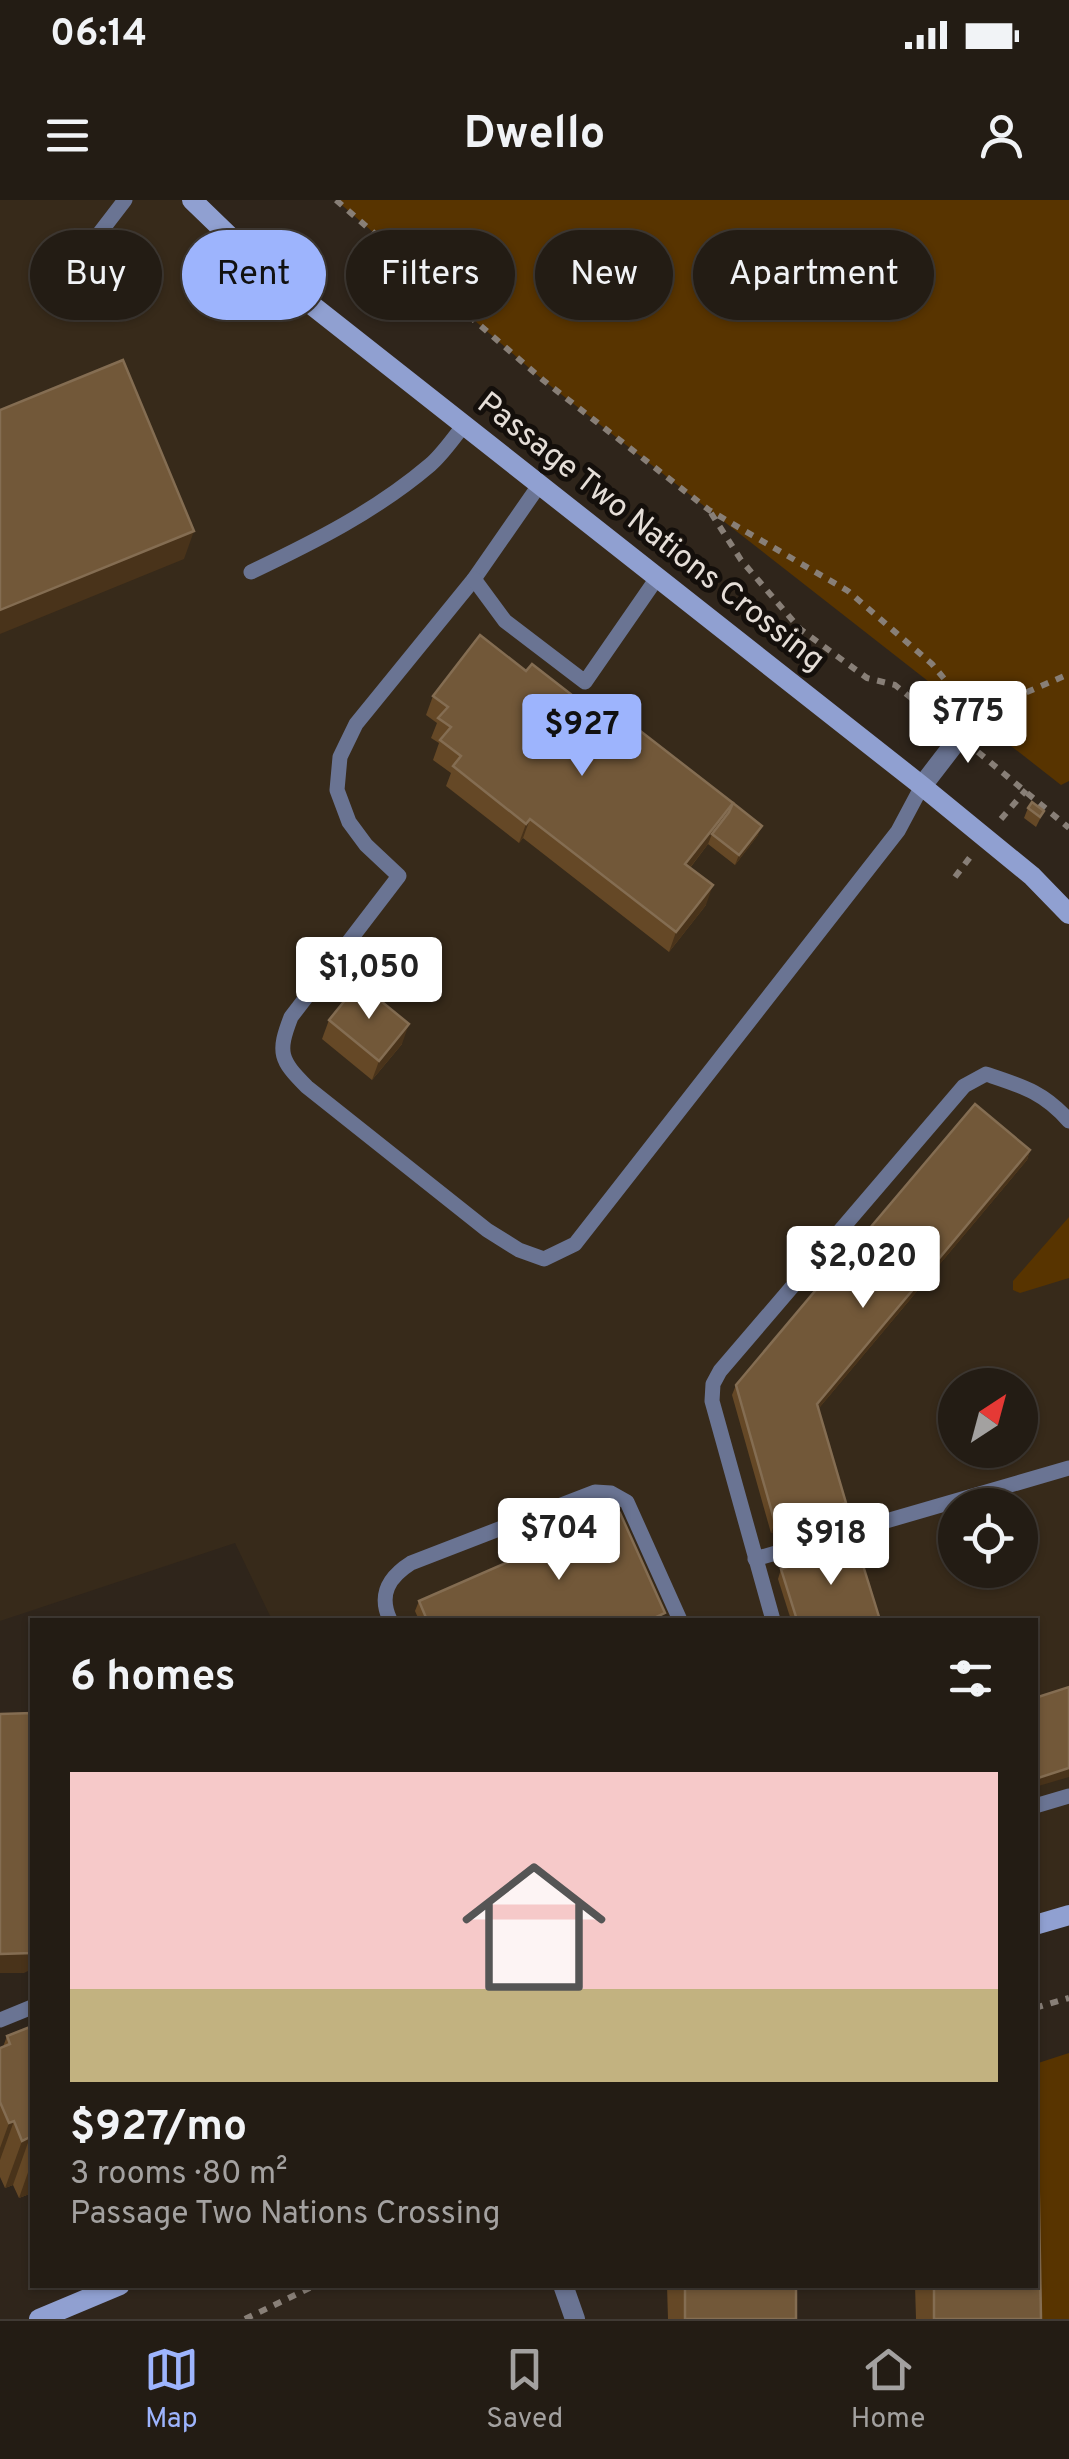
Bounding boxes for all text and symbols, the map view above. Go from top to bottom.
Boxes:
text: 06:14 [50,11,147,60]
text: Dwello [464,107,605,164]
icon: menu [40,108,95,163]
icon: person [974,108,1029,163]
chip: Buy [30,230,162,320]
chip: Rent [182,230,326,320]
chip: Filters [346,230,515,320]
chip: New [535,230,673,320]
chip: Apartment [693,230,934,320]
street label: Passage Two Nations Crossing [468,385,832,681]
pin: $775 [909,681,1027,766]
text: $775 [931,693,1005,733]
pin: $927 [523,694,641,779]
text: $927 [544,706,620,746]
pin: $1,050 [288,937,450,1022]
text: $1,050 [318,949,420,989]
pin: $2,020 [782,1226,944,1311]
text: $2,020 [809,1238,917,1278]
north arrow [938,1368,1038,1468]
map controls [938,1368,1038,1588]
button: locate [938,1488,1038,1588]
pin: $704 [500,1498,618,1583]
pin: $918 [772,1503,890,1588]
text: $704 [520,1510,598,1550]
text: $918 [795,1515,867,1555]
icon: filters [943,1651,998,1706]
text: 6 homes [70,1652,235,1705]
icon: home [444,1837,624,2017]
text: $927/mo [70,2102,247,2155]
text: 3 rooms · 80 m² [70,2155,288,2195]
text: Passage Two Nations Crossing [70,2195,500,2235]
tab: Map [144,2342,199,2438]
tab: Saved [486,2342,563,2438]
tab: Home [851,2342,925,2438]

